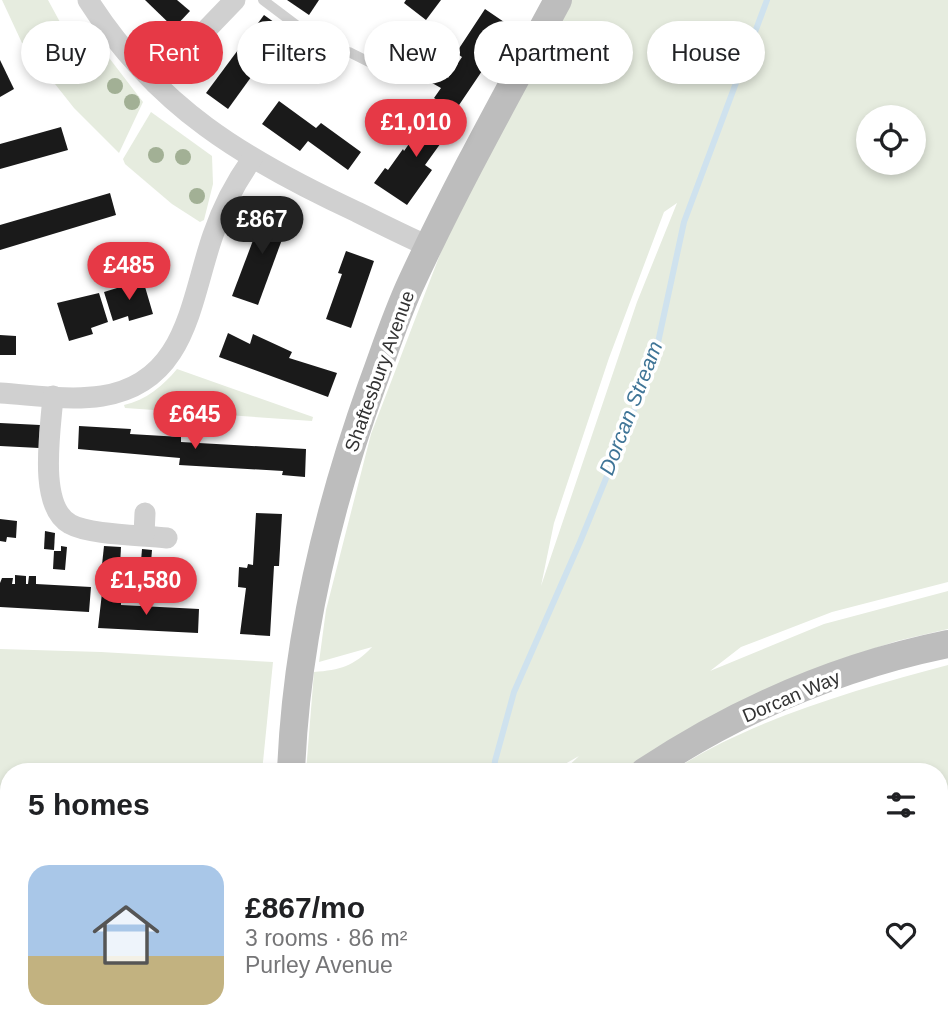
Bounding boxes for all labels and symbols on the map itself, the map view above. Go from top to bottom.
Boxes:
pin: £1,010 [359,100,473,159]
pin: £867 [221,196,303,256]
pin: £485 [88,243,170,302]
street label: Shaftesbury Avenue [341,288,418,455]
water label: Dorcan Stream [594,338,667,478]
pin: £645 [154,392,236,451]
pin: £1,580 [89,558,203,617]
street label: Dorcan Way [739,666,844,726]

